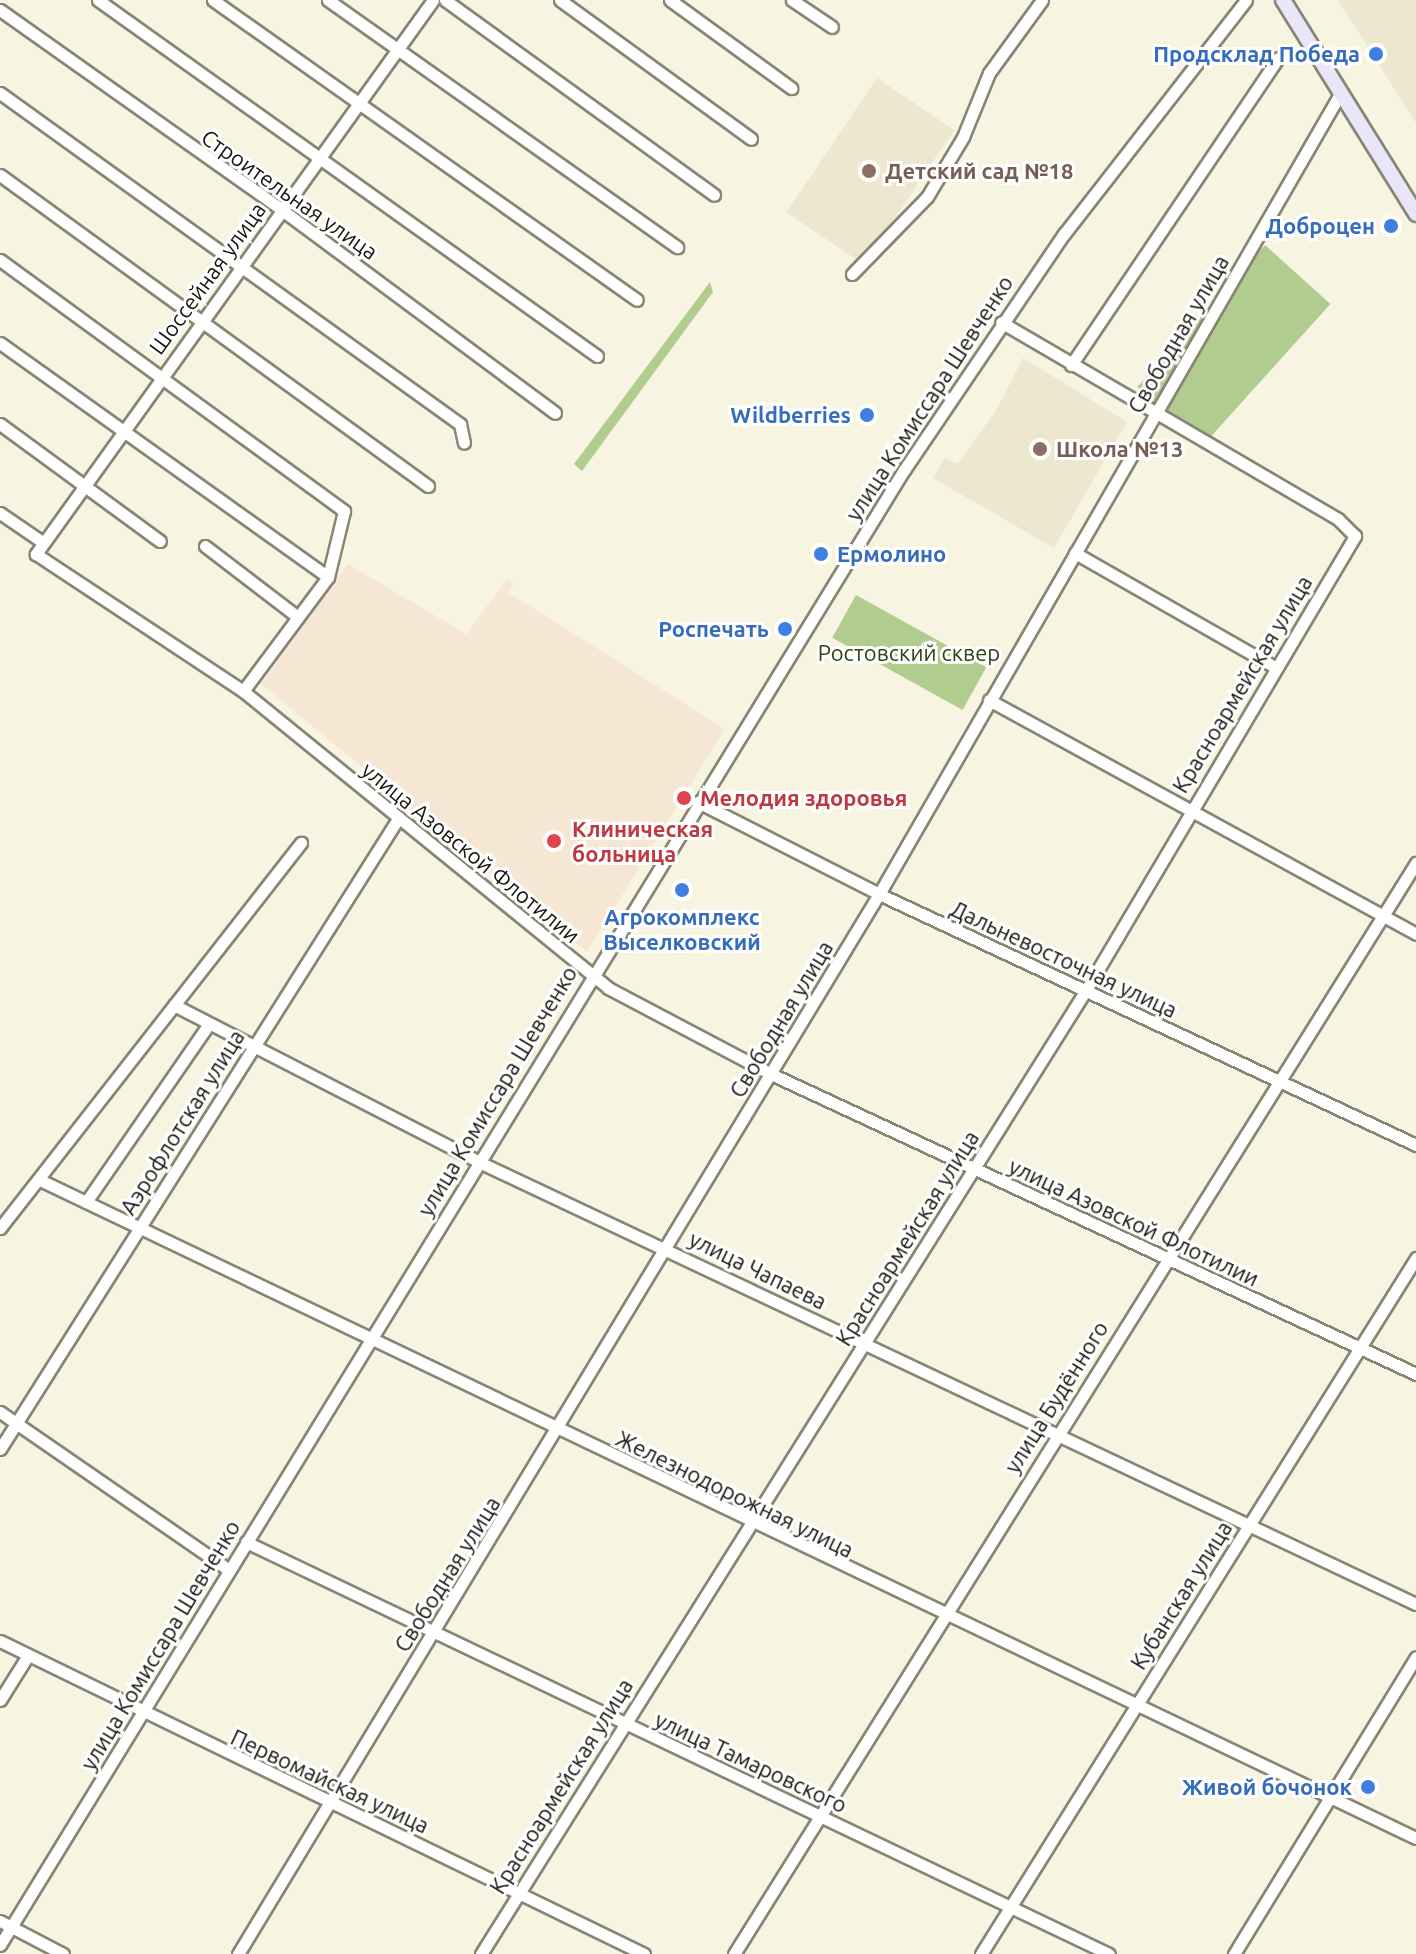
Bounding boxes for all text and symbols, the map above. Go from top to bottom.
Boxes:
place label: Продсклад Победа [1153,41,1360,67]
marker: Продсклад Победа [1367,45,1385,63]
street label: Строительная улица [197,123,383,265]
place label: Детский сад №18 [885,158,1073,184]
marker: Детский сад №18 [860,162,878,180]
street label: Шоссейная улица [143,197,271,359]
place label: Доброцен [1266,213,1375,239]
marker: Доброцен [1382,217,1400,235]
street label: Свободная улица [1122,250,1234,418]
street label: улица Комиссара Шевченко [840,270,1018,526]
place label: Wildberries [730,402,851,428]
marker: Wildberries [858,406,876,424]
place label: Школа №13 [1056,436,1183,462]
marker: Школа №13 [1031,440,1049,458]
place label: Ермолино [837,541,946,567]
marker: Ермолино [812,545,830,563]
street label: Красноармейская улица [1167,571,1317,797]
place label: Роспечать [658,616,769,642]
marker: Роспечать [776,620,794,638]
park label: Ростовский сквер [818,640,1000,666]
street label: улица Азовской Флотилии [357,756,585,948]
place label: Мелодия здоровья [700,785,907,811]
marker: Мелодия здоровья [675,789,693,807]
place label: Клиническая больница [572,815,713,866]
marker: Клиническая больница [543,830,565,852]
marker: Агрокомплекс Выселковский [673,881,691,899]
street label: Дальневосточная улица [947,895,1181,1023]
place label: Агрокомплекс Выселковский [603,903,761,954]
street label: Свободная улица [724,936,838,1102]
street label: улица Комиссара Шевченко [412,961,582,1221]
street label: Аэрофлотская улица [114,1025,250,1219]
street label: Красноармейская улица [830,1126,984,1350]
street label: улица Азовской Флотилии [1005,1152,1263,1292]
street label: улица Чапаева [685,1225,831,1315]
street label: улица Будённого [999,1316,1113,1478]
street label: Железнодорожная улица [612,1425,858,1563]
street label: Свободная улица [389,1491,505,1657]
street label: улица Комиссара Шевченко [75,1515,245,1775]
street label: Кубанская улица [1125,1516,1237,1674]
street label: Красноармейская улица [484,1674,638,1898]
street label: улица Тамаровского [651,1706,851,1818]
street label: Первомайская улица [227,1724,433,1838]
place label: Живой бочонок [1182,1774,1352,1800]
marker: Живой бочонок [1359,1778,1377,1796]

